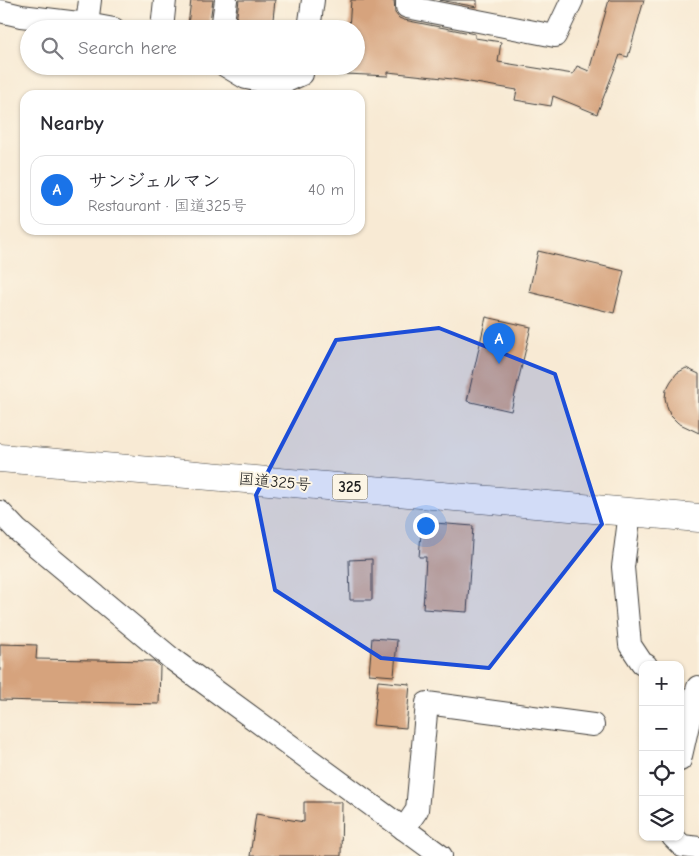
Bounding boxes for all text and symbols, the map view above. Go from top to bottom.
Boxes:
search box [20,20,365,75]
icon: search [38,34,66,62]
text: Search here [78,37,177,59]
text: Nearby [40,111,104,135]
text: サンジェルマン [88,170,221,192]
text: A [53,181,61,199]
text: 40 m [308,181,344,199]
text: Restaurant · 国道325号 [88,197,247,215]
pin: A [483,323,515,364]
street label: 国道325号 [238,470,312,494]
road number: 325 [332,474,368,500]
your location [413,513,439,539]
map controls [639,661,684,841]
button: + [639,661,684,706]
button: − [639,706,684,751]
button: locate [639,751,684,796]
button: layers [639,796,684,841]

